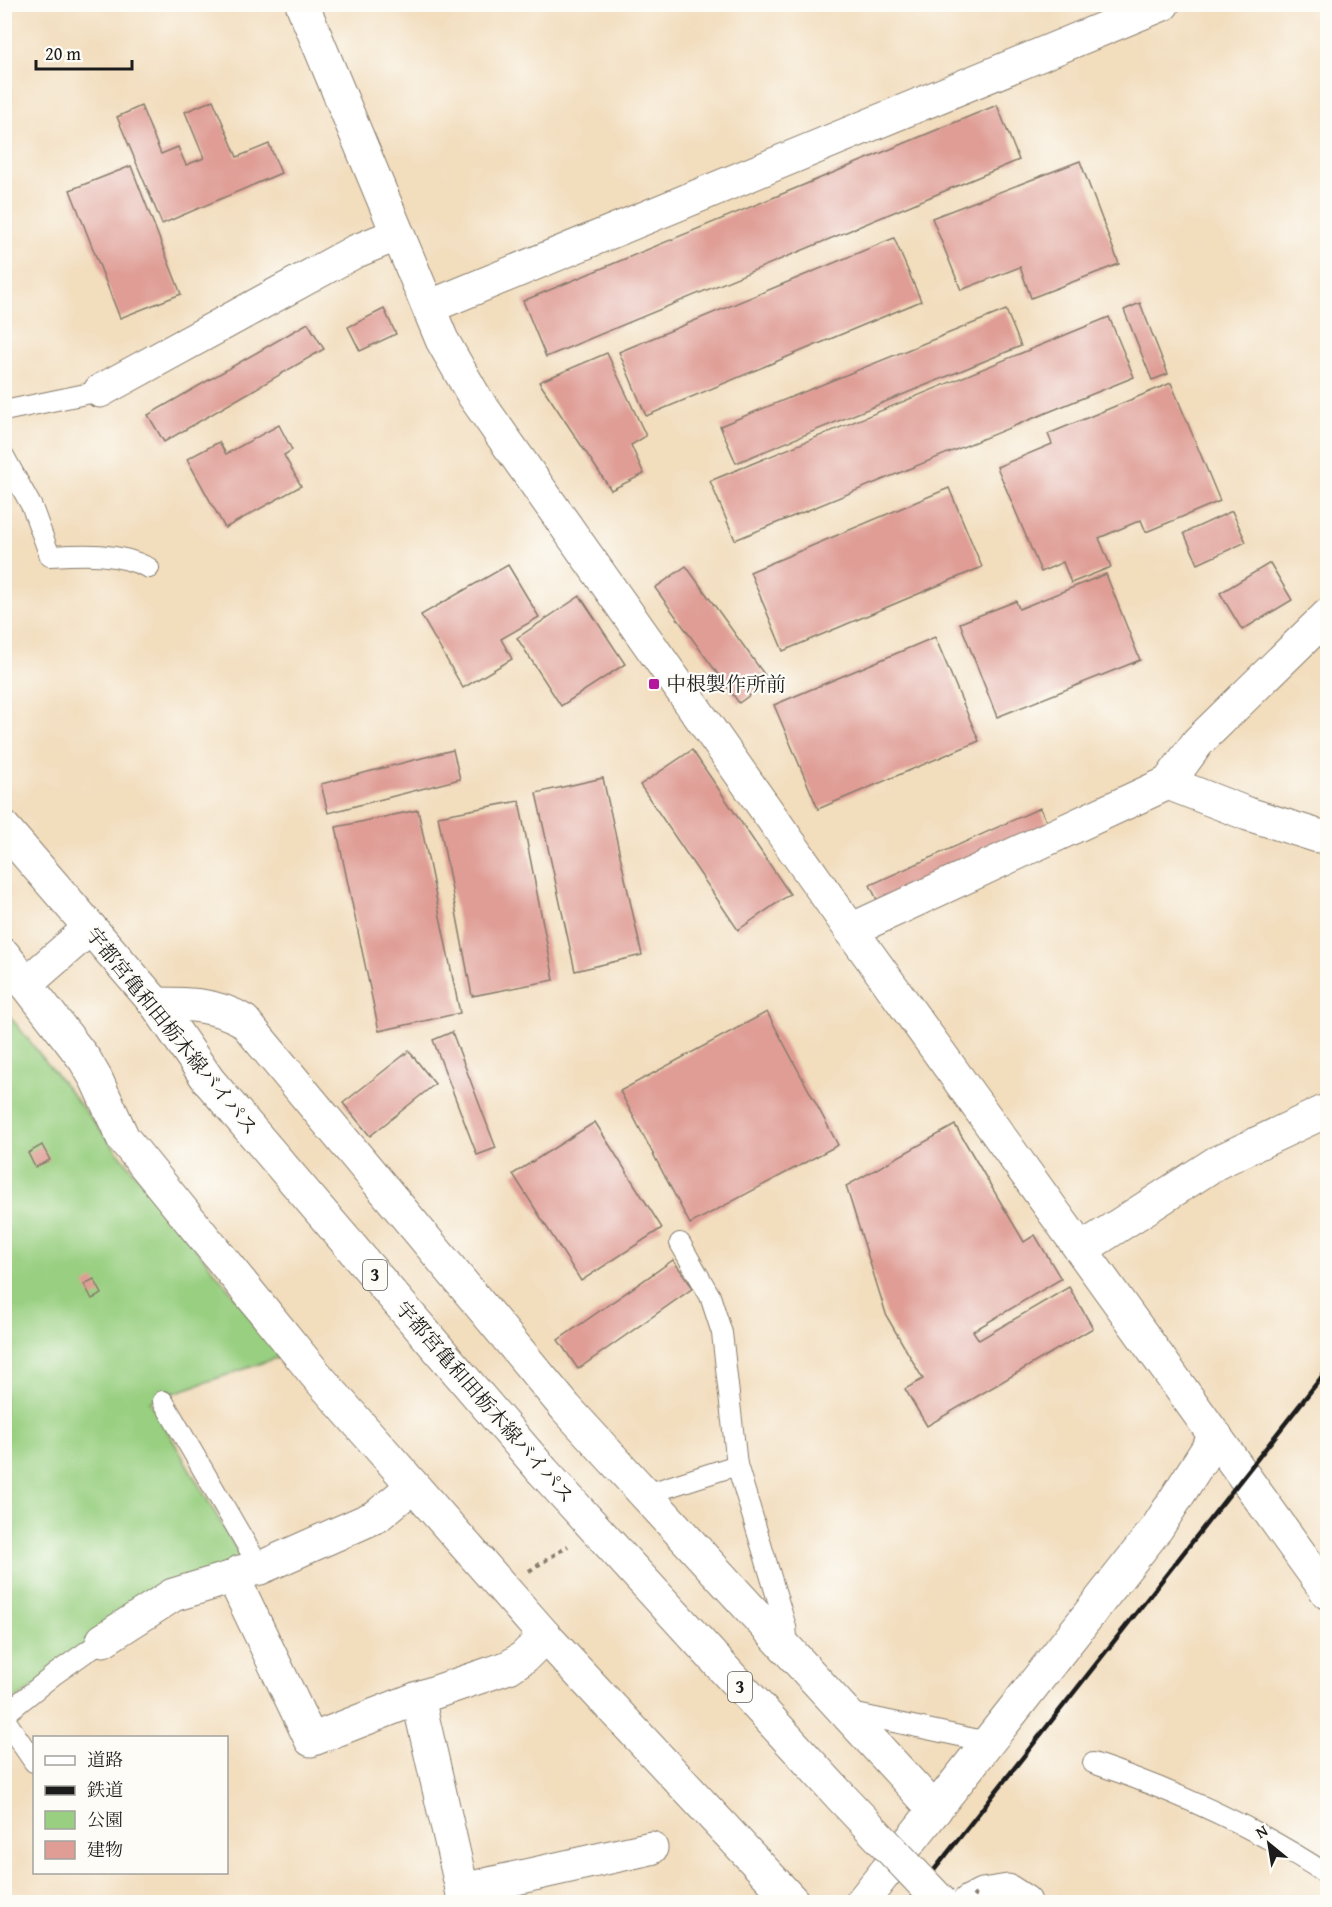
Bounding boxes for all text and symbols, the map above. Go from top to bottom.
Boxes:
scale bar [36,33,132,71]
text: 20 m [45,40,81,67]
place label: 中根製作所前 [666,669,786,698]
marker: 中根製作所前 [647,677,661,691]
street label: 宇都宮亀和田栃木線バイパス [79,921,265,1141]
road number: 3 [363,1260,387,1290]
street label: 宇都宮亀和田栃木線バイパス [389,1294,581,1509]
road number: 3 [728,1672,752,1702]
legend [33,1736,228,1874]
text: 道路 [87,1746,123,1773]
text: 鉄道 [87,1776,123,1803]
text: 公園 [87,1806,123,1833]
north arrow [1239,1814,1299,1874]
text: N [1251,1818,1272,1844]
text: 建物 [87,1836,123,1863]

